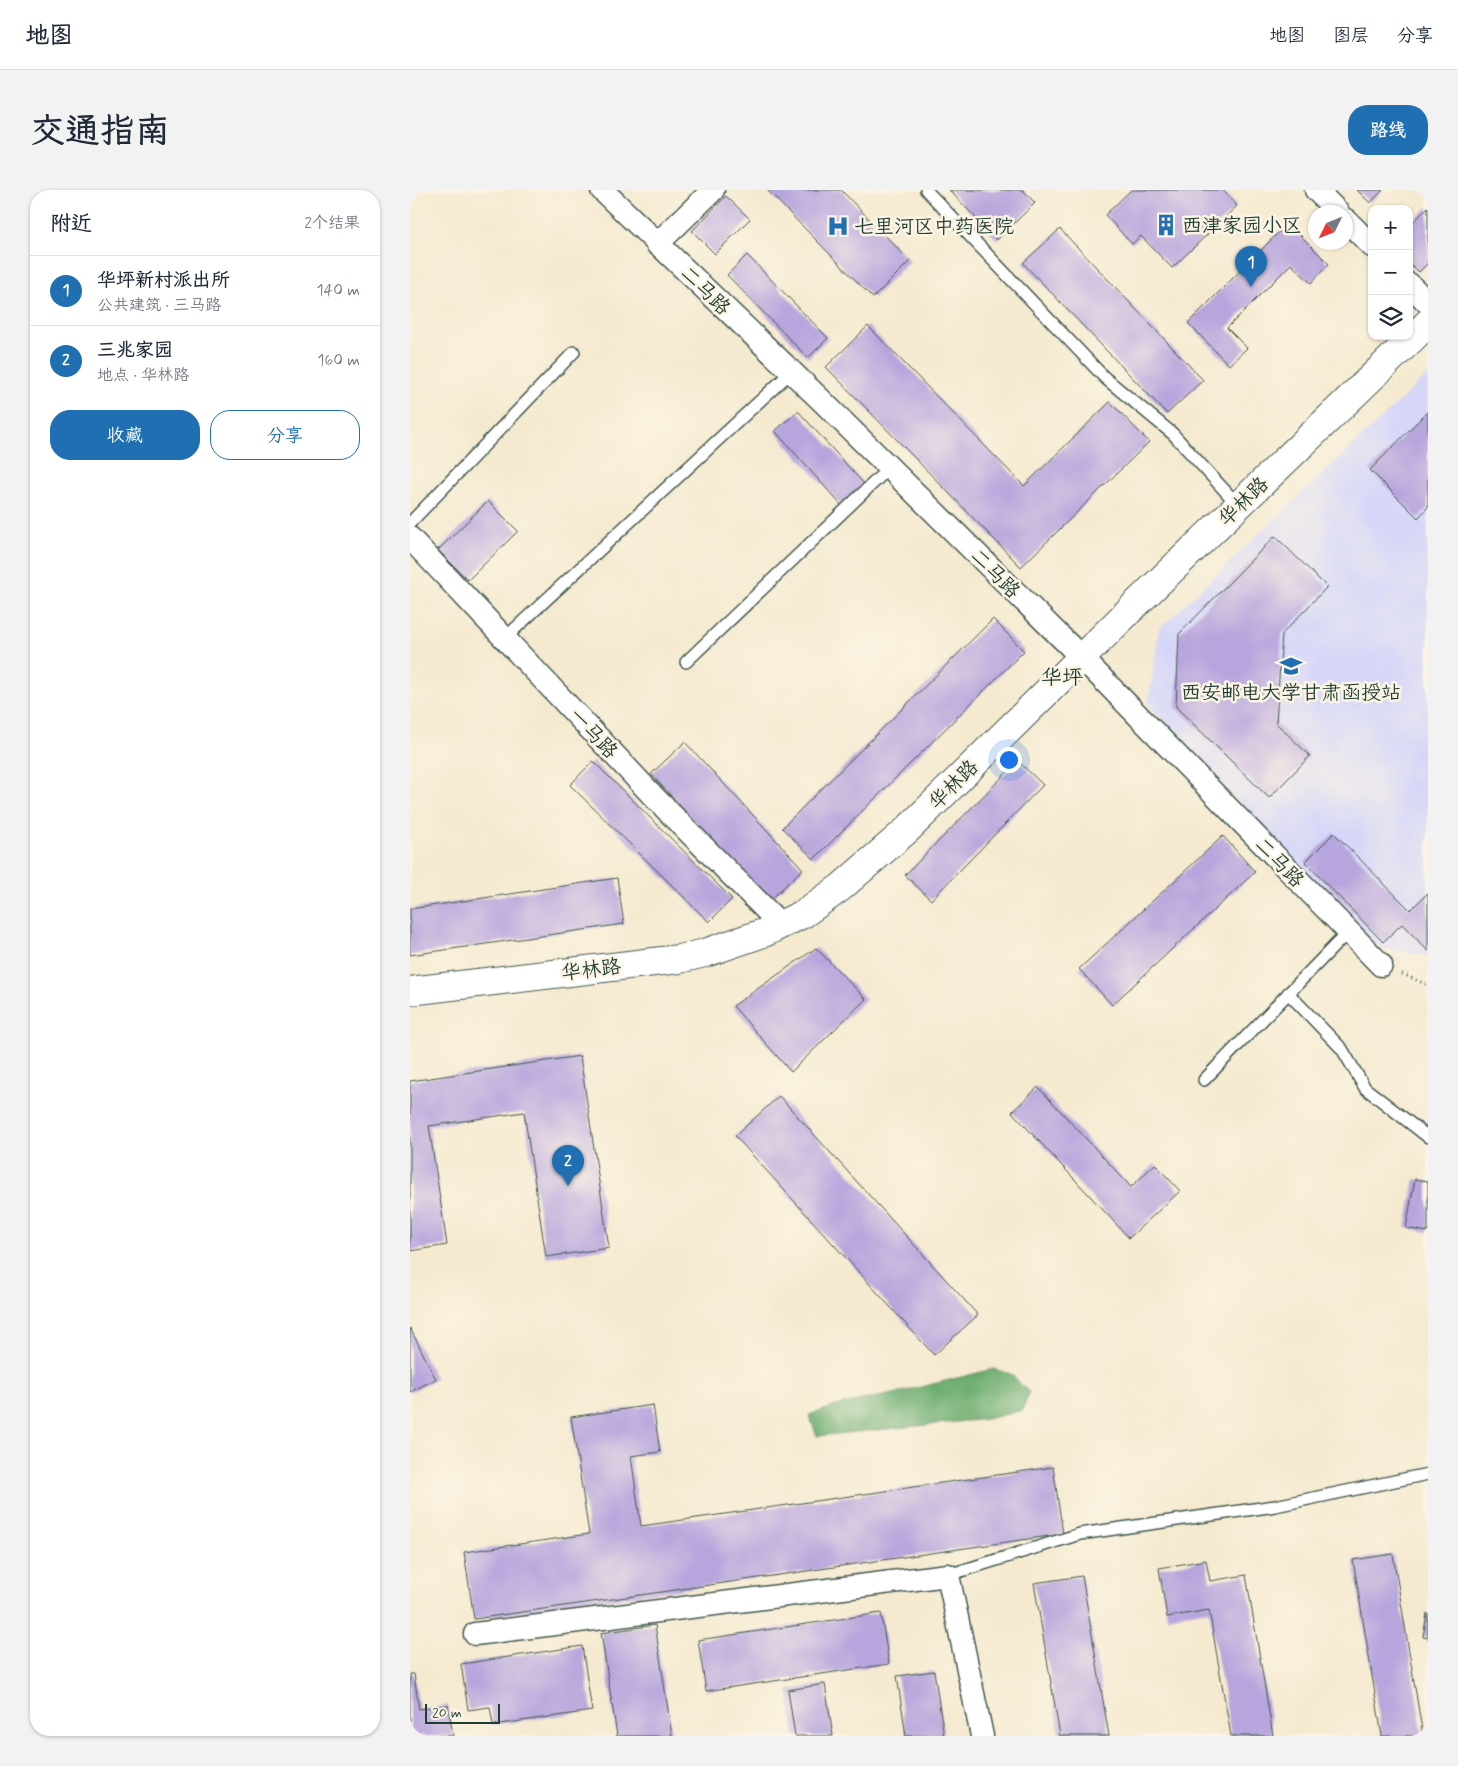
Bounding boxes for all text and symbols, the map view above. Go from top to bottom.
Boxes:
text: 地图 [25,21,73,52]
text: 地图 [1269,24,1305,48]
text: 图层 [1333,24,1369,48]
text: 分享 [1397,24,1433,48]
button: 路线 [1348,105,1428,155]
text: 交通指南 [30,109,170,155]
north arrow [1308,205,1353,250]
map controls [1368,205,1413,340]
button: + [1368,205,1413,250]
text: 附近 [50,210,92,238]
building icon: 西津家园小区 [1153,212,1179,238]
text: 2个结果 [304,213,360,234]
hospital icon: 七里河区中药医院 [825,213,851,239]
place label: 西津家园小区 [1182,213,1302,240]
place label: 七里河区中药医院 [854,214,1014,241]
pin: 1 [1235,246,1267,287]
button: − [1368,250,1413,295]
street label: 二马路 [674,261,737,322]
text: 华坪新村派出所 [97,268,230,293]
text: 1 [62,280,70,301]
text: 140 m [316,280,360,301]
text: 公共建筑 · 三马路 [97,295,221,316]
button: layers [1368,295,1413,340]
text: 三兆家园 [97,338,173,363]
text: 2 [62,350,70,371]
text: 160 m [317,350,360,371]
text: 地点 · 华林路 [97,365,189,386]
button: 收藏 [50,410,200,460]
button: 分享 [210,410,360,460]
street label: 华林路 [1213,471,1276,533]
street label: 二马路 [964,543,1026,606]
school or university icon: 西安邮电大学甘肃函授站 [1278,653,1304,679]
district label: 华坪 [1041,664,1083,692]
place label: 西安邮电大学甘肃函授站 [1181,680,1401,707]
street label: 一马路 [563,703,624,766]
your location [996,747,1022,773]
street label: 华林路 [923,754,986,816]
street label: 二马路 [1248,832,1310,895]
street label: 华林路 [560,953,624,988]
pin: 2 [552,1145,584,1186]
scale bar [425,1701,500,1724]
text: 20 m [432,1704,462,1722]

